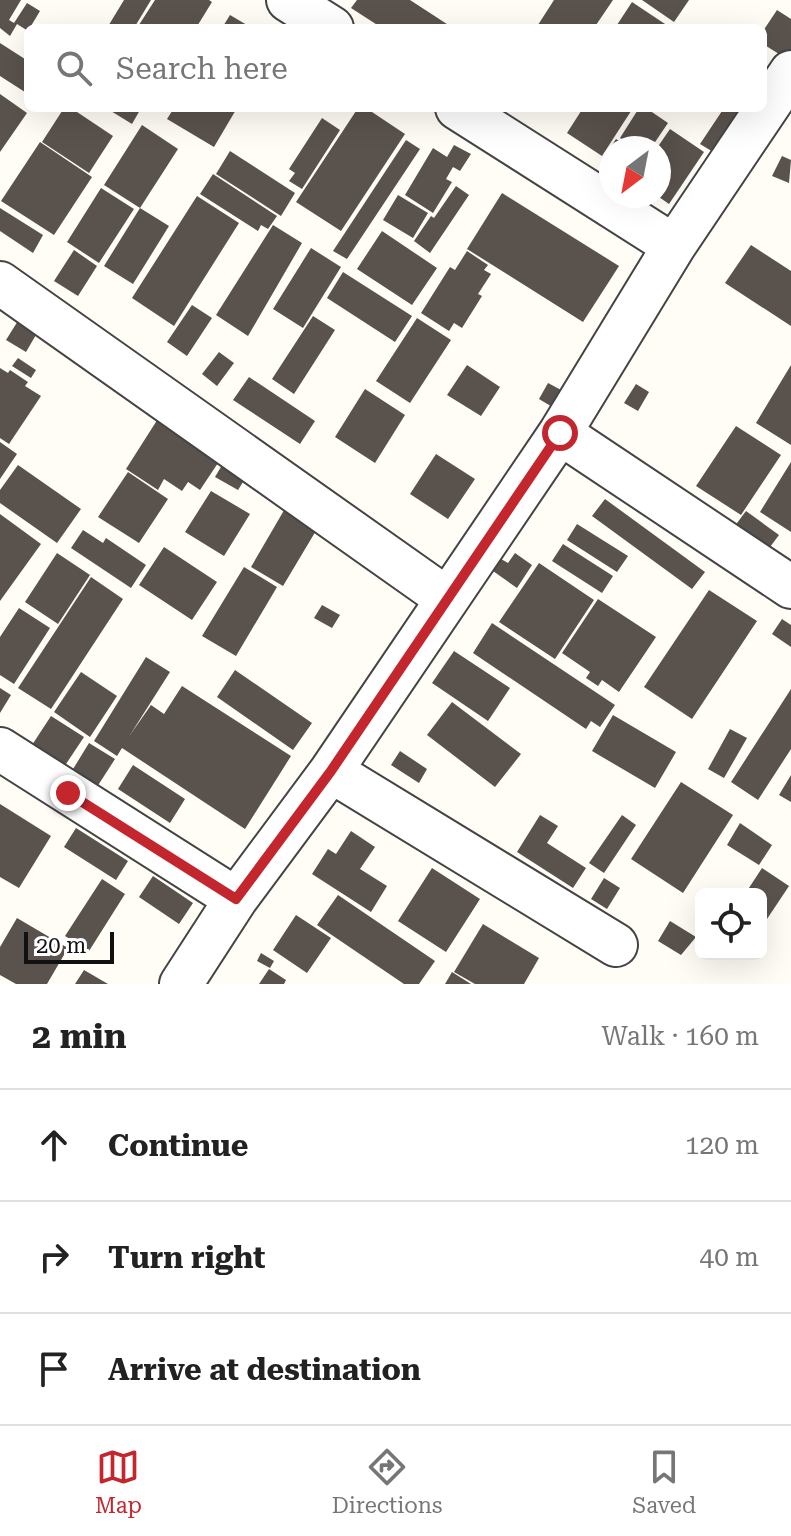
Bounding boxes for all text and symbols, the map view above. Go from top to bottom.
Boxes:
search box [24,24,767,112]
icon: search [52,46,96,90]
text: Search here [116,51,288,86]
north arrow [599,136,671,208]
route start [542,415,578,451]
route end [50,775,86,811]
map controls [695,888,767,960]
button: locate [695,888,767,960]
scale bar [24,928,114,964]
text: 20 m [36,933,86,958]
text: 2 min [32,1016,127,1056]
text: Walk · 160 m [601,1021,759,1051]
icon: ahead [32,1123,76,1167]
text: Continue [108,1128,248,1163]
text: 120 m [685,1130,759,1160]
icon: right [32,1235,76,1279]
text: Turn right [108,1240,265,1275]
text: 40 m [700,1242,759,1272]
icon: arrive [32,1347,76,1391]
text: Arrive at destination [108,1352,421,1387]
tab: Map [95,1445,142,1518]
tab: Directions [332,1445,443,1518]
tab: Saved [632,1445,696,1518]

